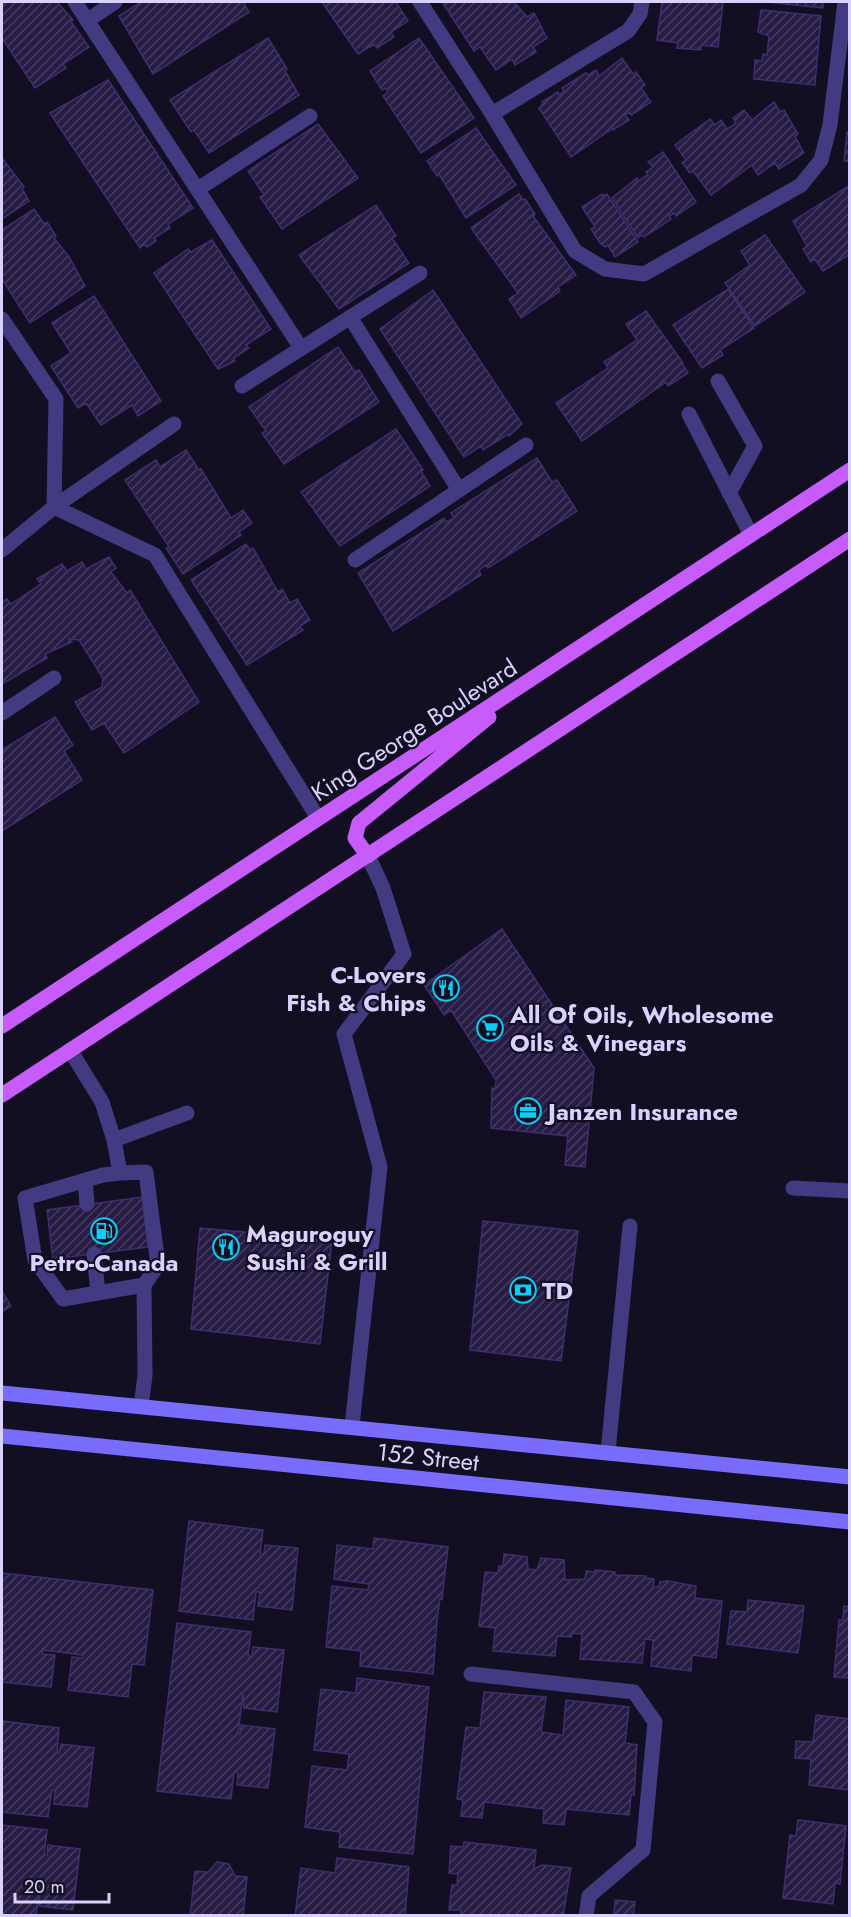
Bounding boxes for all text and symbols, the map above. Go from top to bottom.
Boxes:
street label: King George Boulevard [304,650,524,810]
place label: C-Lovers Fish & Chips [286,957,426,1020]
restaurant icon: C-Lovers Fish & Chips [431,973,461,1003]
place label: All Of Oils, Wholesome Oils & Vinegars [509,997,774,1060]
supermarket icon: All Of Oils, Wholesome Oils & Vinegars [475,1013,505,1043]
place label: Janzen Insurance [544,1094,738,1129]
office icon: Janzen Insurance [513,1096,543,1126]
fuel station icon: Petro-Canada [89,1216,119,1246]
place label: Maguroguy Sushi & Grill [246,1216,387,1279]
restaurant icon: Maguroguy Sushi & Grill [211,1232,241,1262]
place label: Petro-Canada [30,1245,178,1280]
place label: TD [542,1273,573,1308]
bank icon: TD [508,1275,538,1305]
street label: 152 Street [375,1434,481,1480]
scale bar [15,1866,110,1904]
text: 20 m [24,1874,64,1900]

